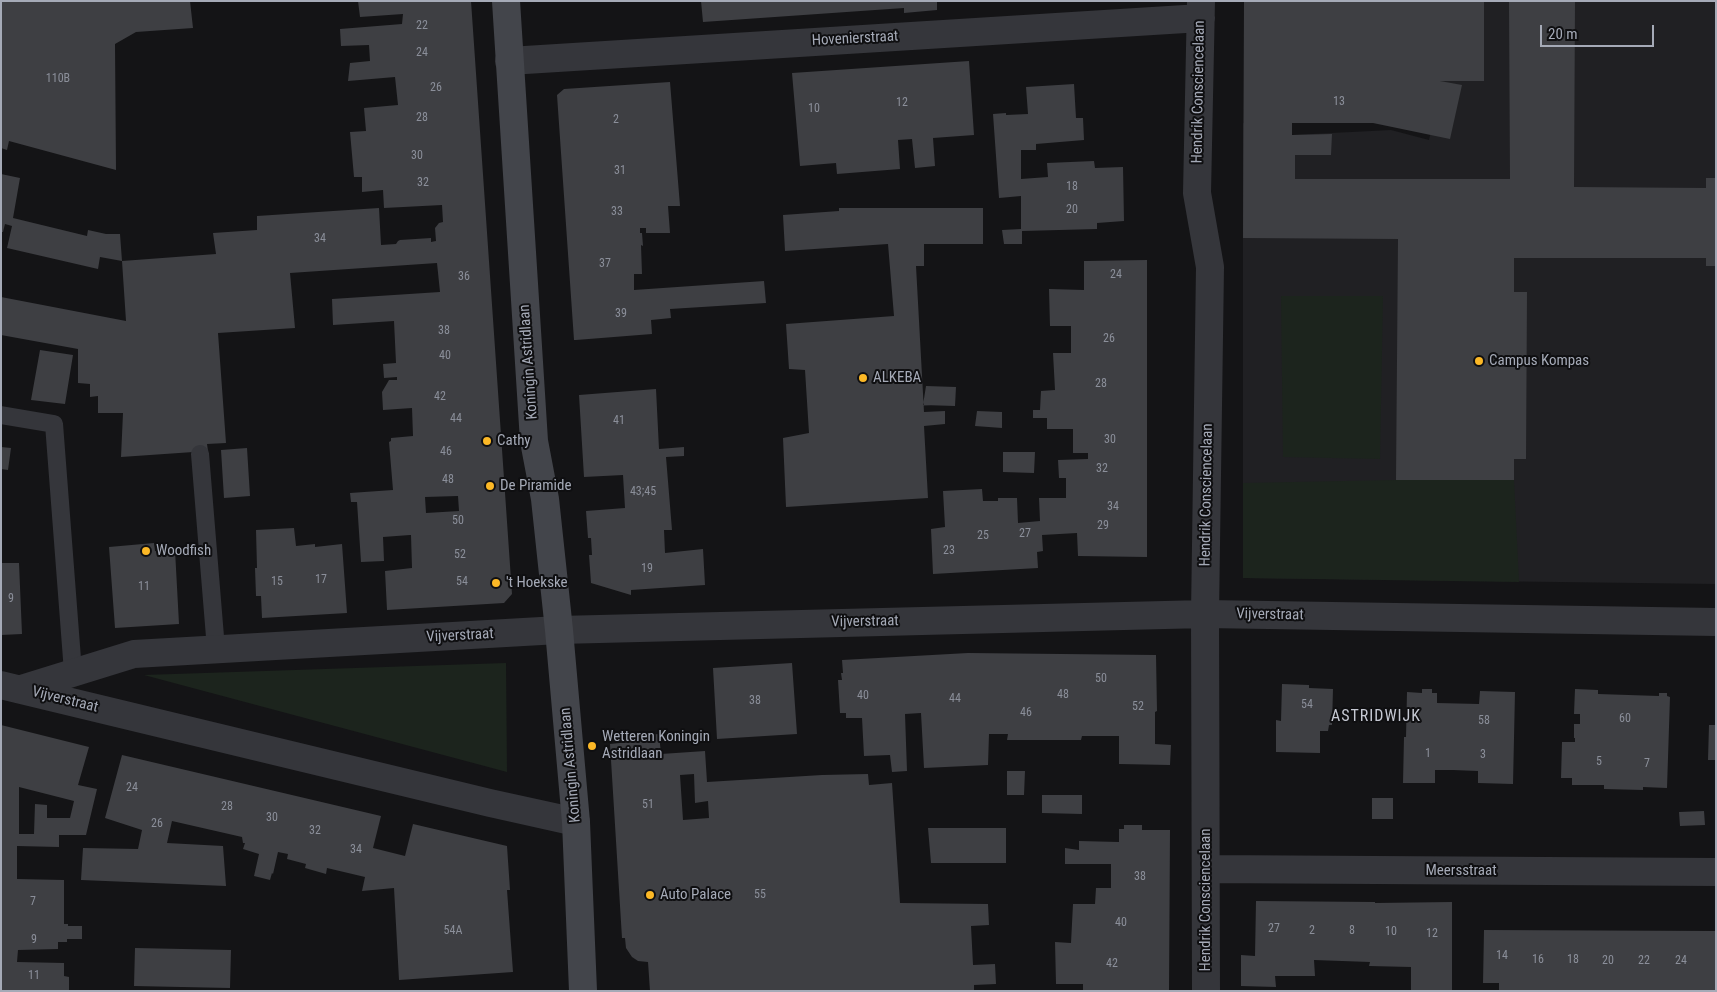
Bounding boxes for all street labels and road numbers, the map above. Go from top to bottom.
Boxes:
street label: Hendrik Consciencelaan [1189,20,1209,164]
street label: Hovenierstraat [811,28,899,50]
street label: Koningin Astridlaan [516,304,542,420]
street label: Hendrik Consciencelaan [1197,423,1217,567]
street label: Vijverstraat [1236,605,1304,625]
street label: Vijverstraat [831,612,899,632]
street label: Vijverstraat [426,625,494,647]
street label: Vijverstraat [30,683,100,717]
street label: Koningin Astridlaan [557,707,585,823]
street label: Hendrik Consciencelaan [1197,828,1215,972]
street label: Meersstraat [1425,862,1497,880]

